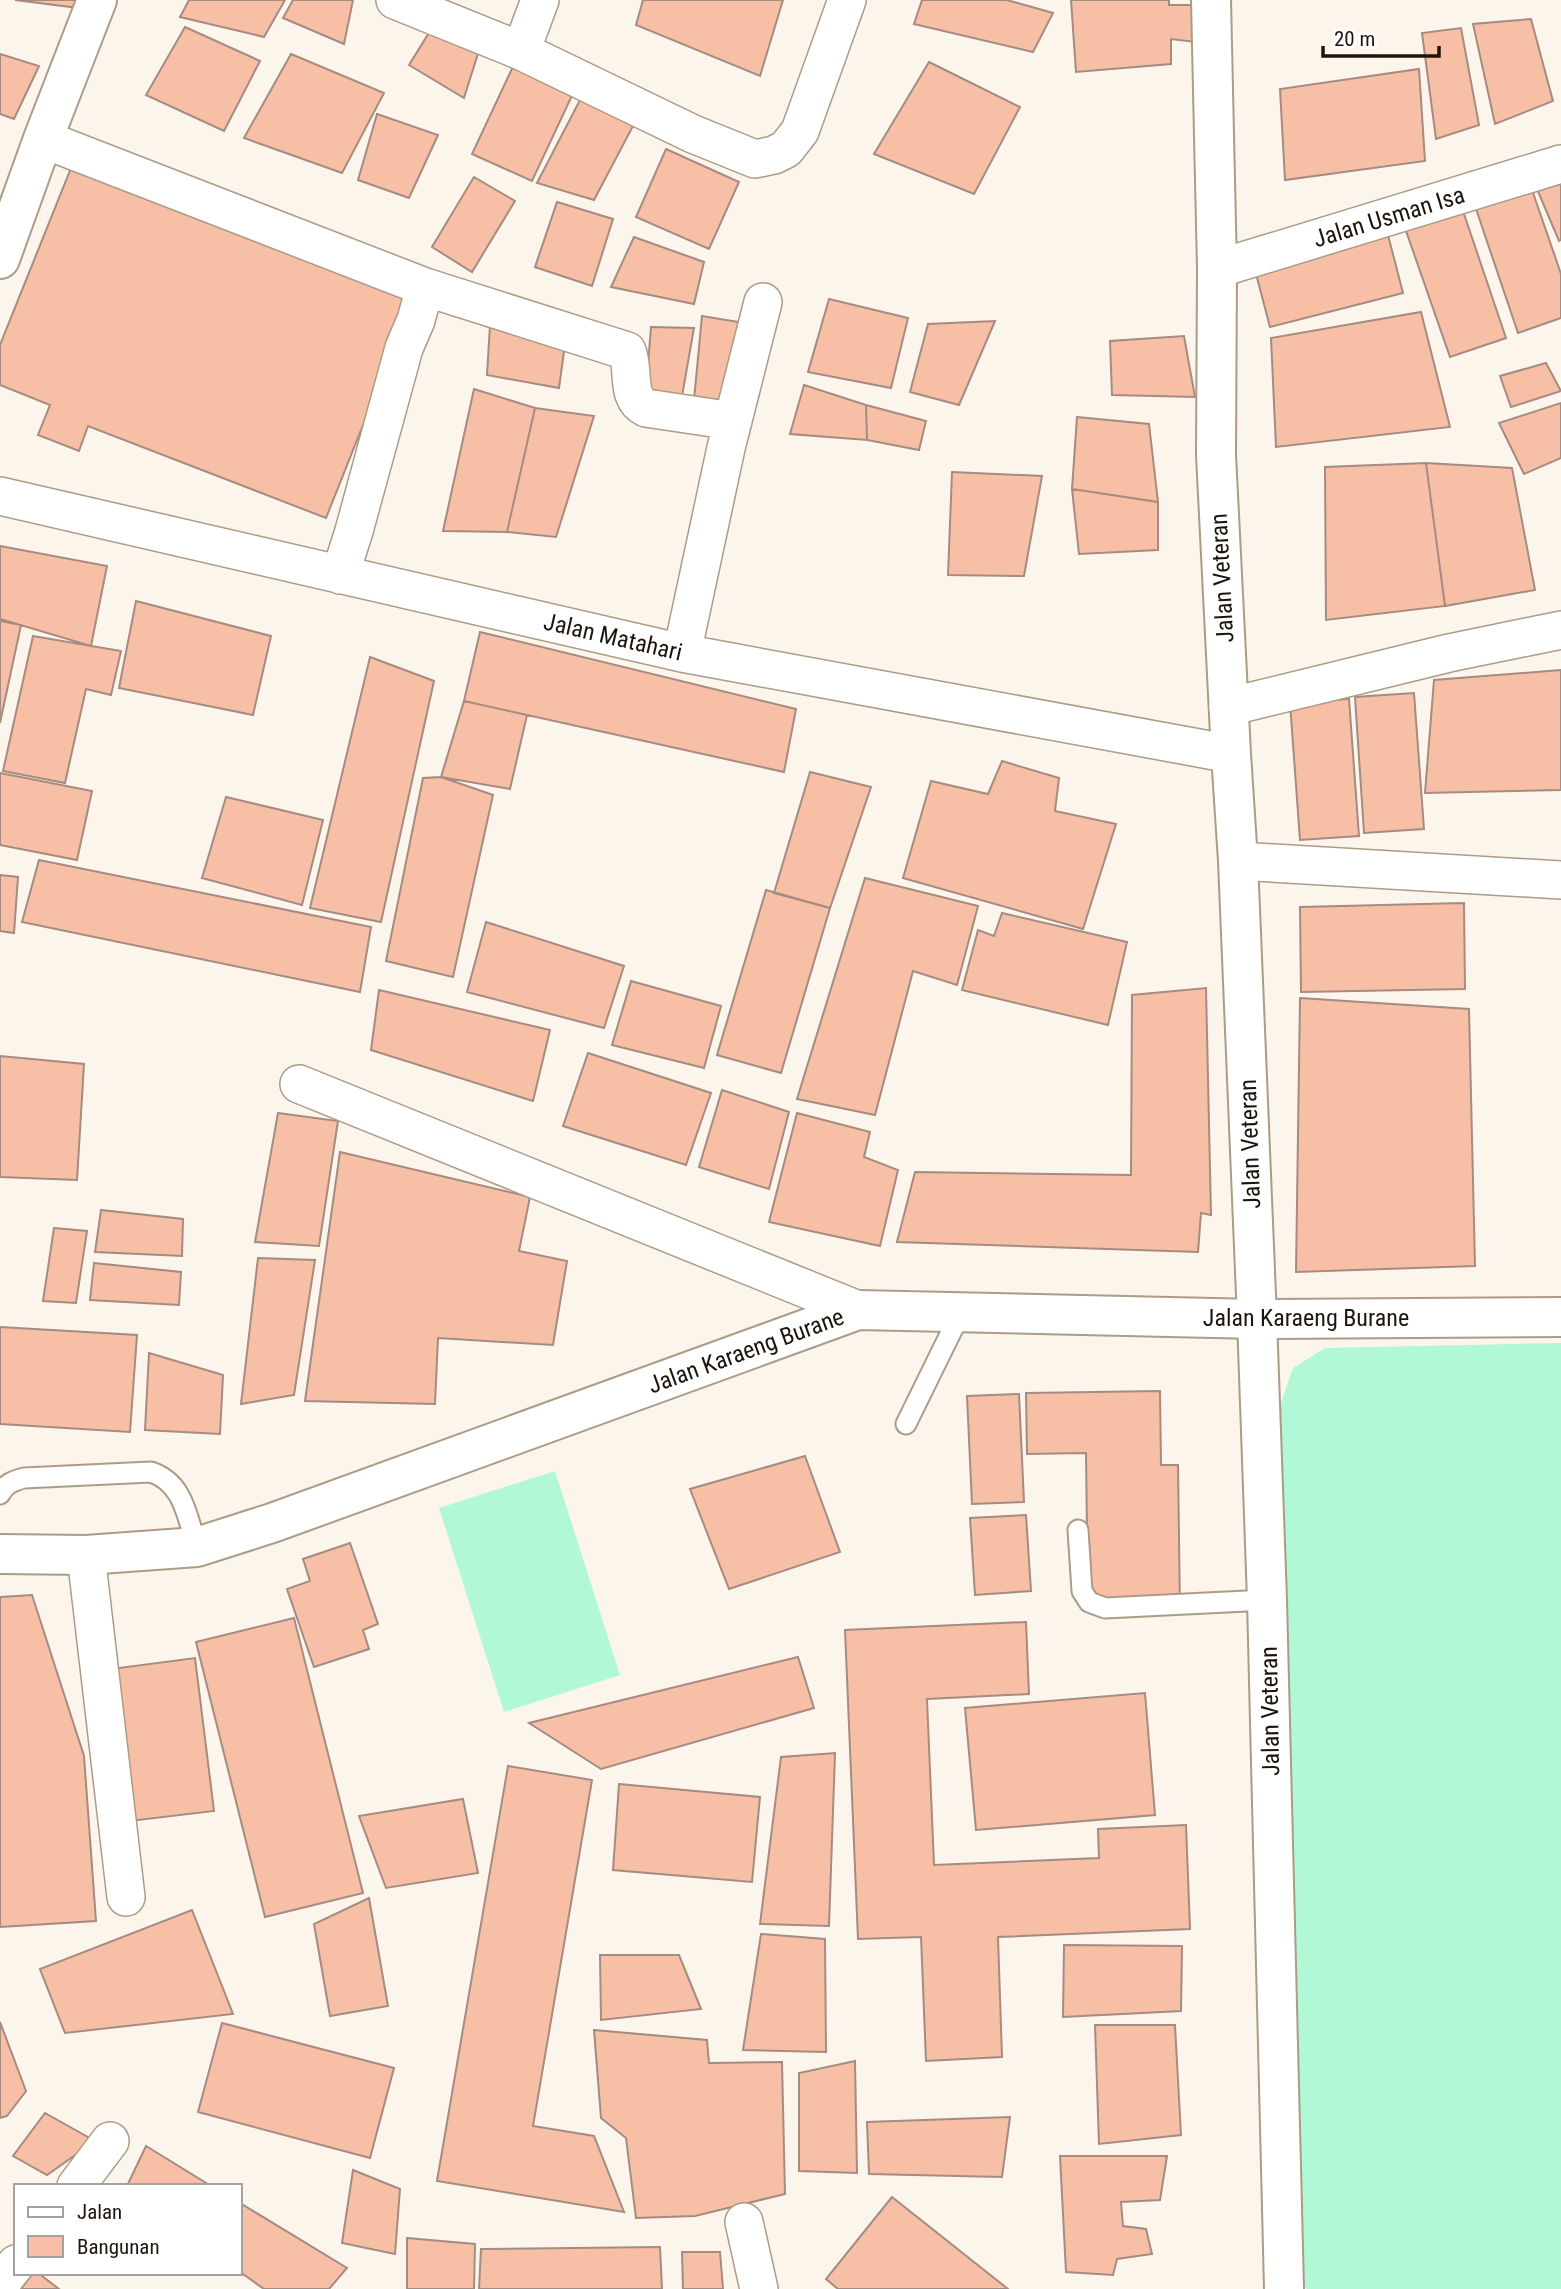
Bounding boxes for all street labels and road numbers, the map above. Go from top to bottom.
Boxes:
street label: Jalan Usman Isa [1310,181,1468,253]
street label: Jalan Veteran [1205,512,1239,644]
street label: Jalan Matahari [541,607,685,667]
street label: Jalan Veteran [1234,1079,1266,1209]
street label: Jalan Karaeng Burane [644,1303,848,1399]
street label: Jalan Karaeng Burane [1203,1304,1409,1332]
street label: Jalan Veteran [1255,1646,1285,1776]

